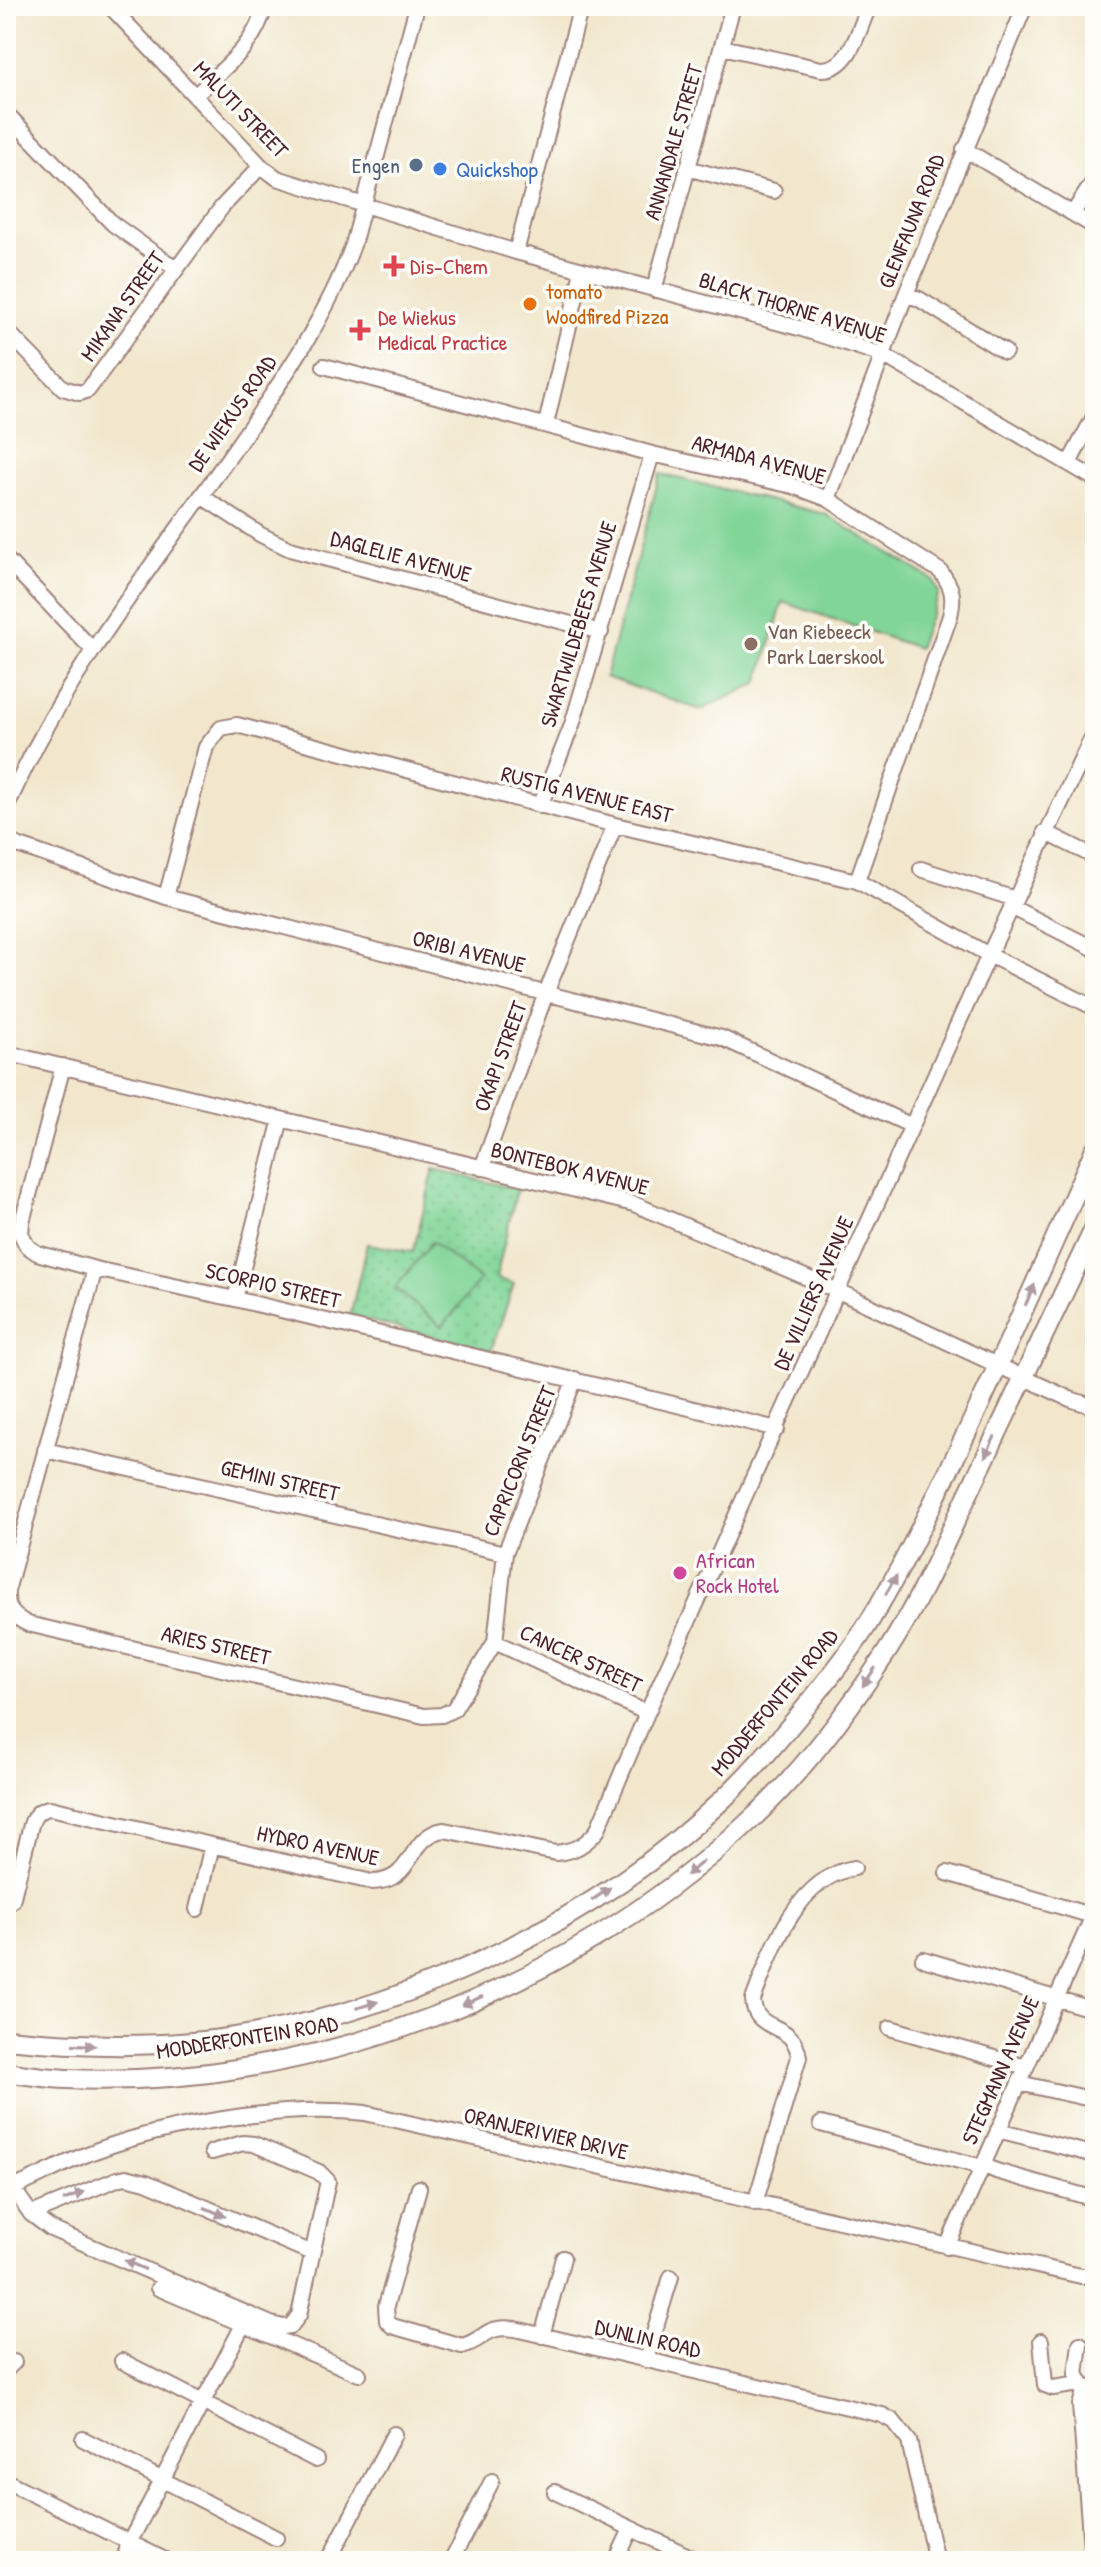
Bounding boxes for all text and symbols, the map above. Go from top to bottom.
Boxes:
street label: MALUTI STREET [187,54,296,165]
street label: ANNANDALE STREET [636,60,710,223]
street label: GLENFAUNA ROAD [870,149,952,293]
place label: Engen [352,150,400,180]
place label: Quickshop [456,154,538,184]
marker: Engen [407,156,425,174]
marker: Quickshop [431,160,449,178]
street label: MIKANA STREET [73,244,171,367]
place label: Dis-Chem [410,251,488,281]
marker: Dis-Chem [385,257,403,275]
street label: BLACK THORNE AVENUE [696,264,891,350]
place label: tomato Woodfired Pizza [546,276,669,331]
marker: tomato Woodfired Pizza [521,295,539,313]
place label: De Wiekus Medical Practice [378,302,508,357]
marker: De Wiekus Medical Practice [349,319,371,341]
street label: DE WIEKUS ROAD [181,348,284,477]
street label: ARMADA AVENUE [689,427,829,491]
street label: SWARTWILDEBEES AVENUE [532,517,624,731]
street label: DAGLELIE AVENUE [327,523,475,589]
place label: Van Riebeeck Park Laerskool [767,616,884,671]
marker: Van Riebeeck Park Laerskool [742,635,760,653]
street label: RUSTIG AVENUE EAST [498,758,676,830]
street label: ORIBI AVENUE [410,923,529,980]
street label: OKAPI STREET [466,996,534,1115]
street label: BONTEBOK AVENUE [488,1134,652,1202]
street label: DE VILLIERS AVENUE [766,1211,860,1375]
street label: SCORPIO STREET [203,1255,344,1315]
one-way arrow [1024,1283,1037,1307]
street label: CAPRICORN STREET [475,1381,563,1541]
one-way arrow [983,1436,997,1459]
street label: GEMINI STREET [218,1452,343,1508]
place label: African Rock Hotel [696,1545,779,1600]
marker: African Rock Hotel [671,1564,689,1582]
one-way arrow [884,1574,898,1596]
street label: CANCER STREET [515,1617,648,1700]
street label: ARIES STREET [159,1618,274,1672]
street label: MODDERFONTEIN ROAD [704,1622,845,1782]
one-way arrow [862,1667,877,1688]
street label: HYDRO AVENUE [254,1817,382,1873]
one-way arrow [685,1859,705,1876]
one-way arrow [591,1887,612,1902]
street label: STEGMANN AVENUE [954,1991,1046,2149]
one-way arrow [461,1994,484,2008]
one-way arrow [356,1998,380,2011]
street label: MODDERFONTEIN ROAD [154,2008,340,2066]
one-way arrow [72,2038,97,2051]
street label: ORANJERIVIER DRIVE [461,2100,631,2167]
one-way arrow [62,2190,86,2203]
one-way arrow [204,2205,227,2218]
one-way arrow [123,2258,147,2271]
street label: DUNLIN ROAD [592,2311,704,2365]

